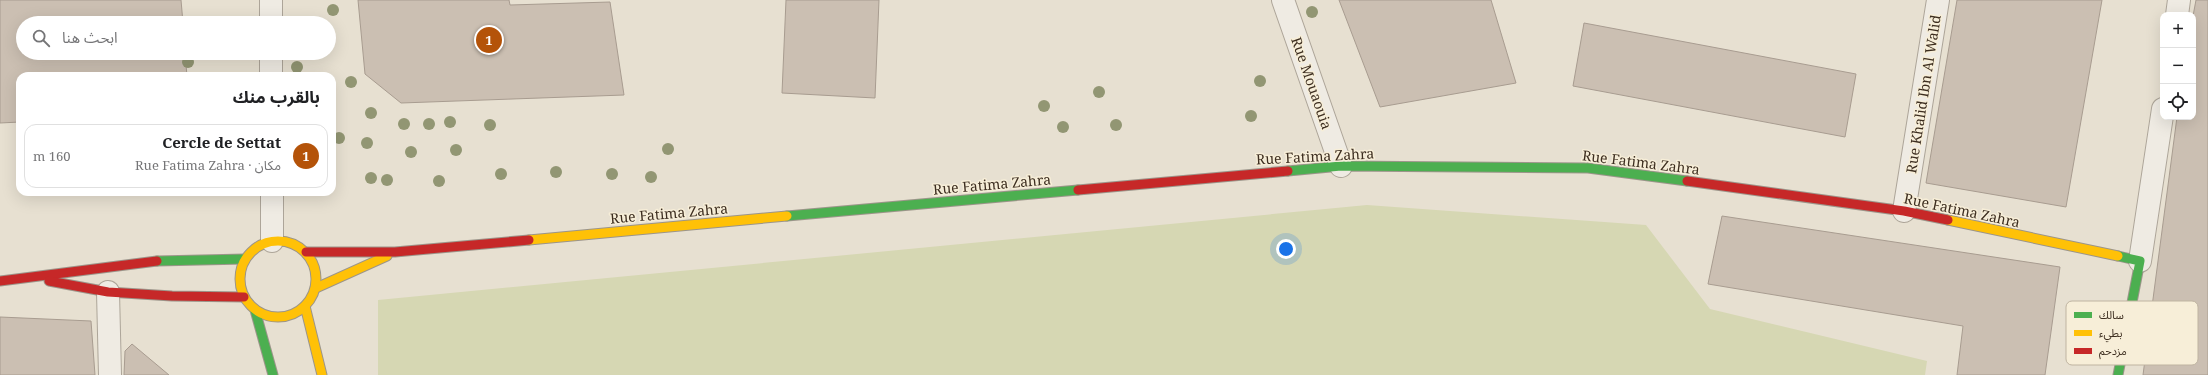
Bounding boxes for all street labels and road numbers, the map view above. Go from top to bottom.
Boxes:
street label: Rue Khalid Ibn Al Walid [1901,13,1945,175]
street label: Rue Mouaouia [1287,34,1337,132]
street label: Rue Fatima Zahra [1255,143,1375,169]
street label: Rue Fatima Zahra [1581,145,1701,179]
street label: Rue Fatima Zahra [932,169,1052,199]
street label: Rue Fatima Zahra [1902,188,2022,232]
street label: Rue Fatima Zahra [609,198,729,228]

